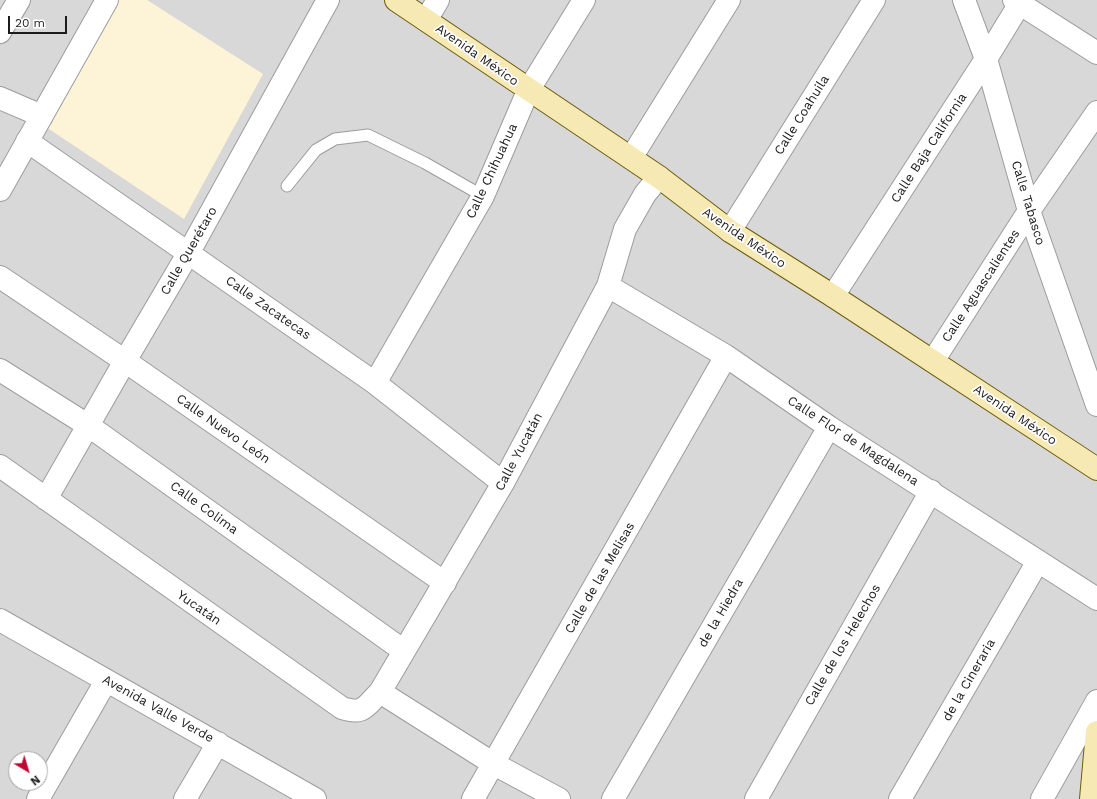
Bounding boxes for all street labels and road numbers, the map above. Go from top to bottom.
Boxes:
street label: Avenida México [433,21,521,89]
street label: Calle Coahuila [771,72,833,158]
street label: Calle Baja California [888,90,970,206]
street label: Calle Chihuahua [463,121,521,221]
street label: Calle Tabasco [1008,159,1048,247]
street label: Calle Querétaro [157,204,221,298]
street label: Avenida México [699,204,789,272]
street label: Calle Aguascalientes [939,227,1023,345]
street label: Calle Zacatecas [222,273,314,343]
street label: Avenida México [970,381,1060,449]
street label: Calle Nuevo León [173,391,273,467]
street label: Calle Flor de Magdalena [784,393,922,489]
street label: Calle Yucatán [492,410,546,494]
street label: Calle Colima [167,478,241,538]
street label: Calle de las Melisas [562,520,638,636]
street label: de la Hiedra [695,576,747,650]
street label: Calle de los Helechos [802,581,884,709]
street label: Yucatán [174,587,224,629]
street label: de la Cineraria [939,636,999,724]
street label: Avenida Valle Verde [100,672,216,746]

